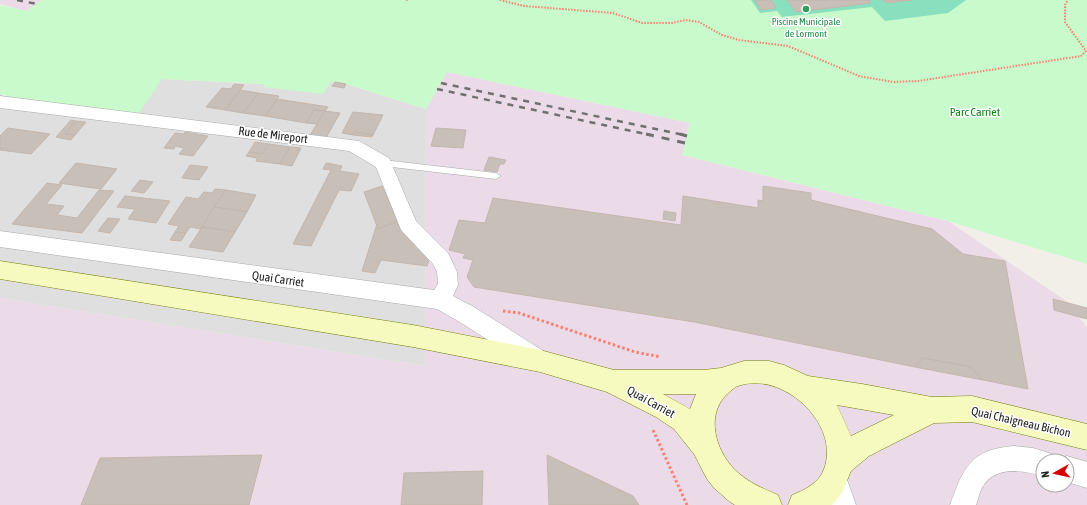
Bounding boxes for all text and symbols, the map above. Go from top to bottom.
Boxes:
marker: Piscine Municipale de Lormont [801,4,811,14]
place label: Piscine Municipale de Lormont [772,16,841,39]
park label: Parc Carriet [950,105,1001,119]
street label: Rue de Mireport [238,124,309,146]
street label: Quai Carriet [251,268,306,290]
street label: Quai Carriet [625,383,678,421]
street label: Quai Chaigneau Bichon [970,404,1072,440]
north arrow [1035,453,1075,493]
text: N [1039,470,1051,478]

